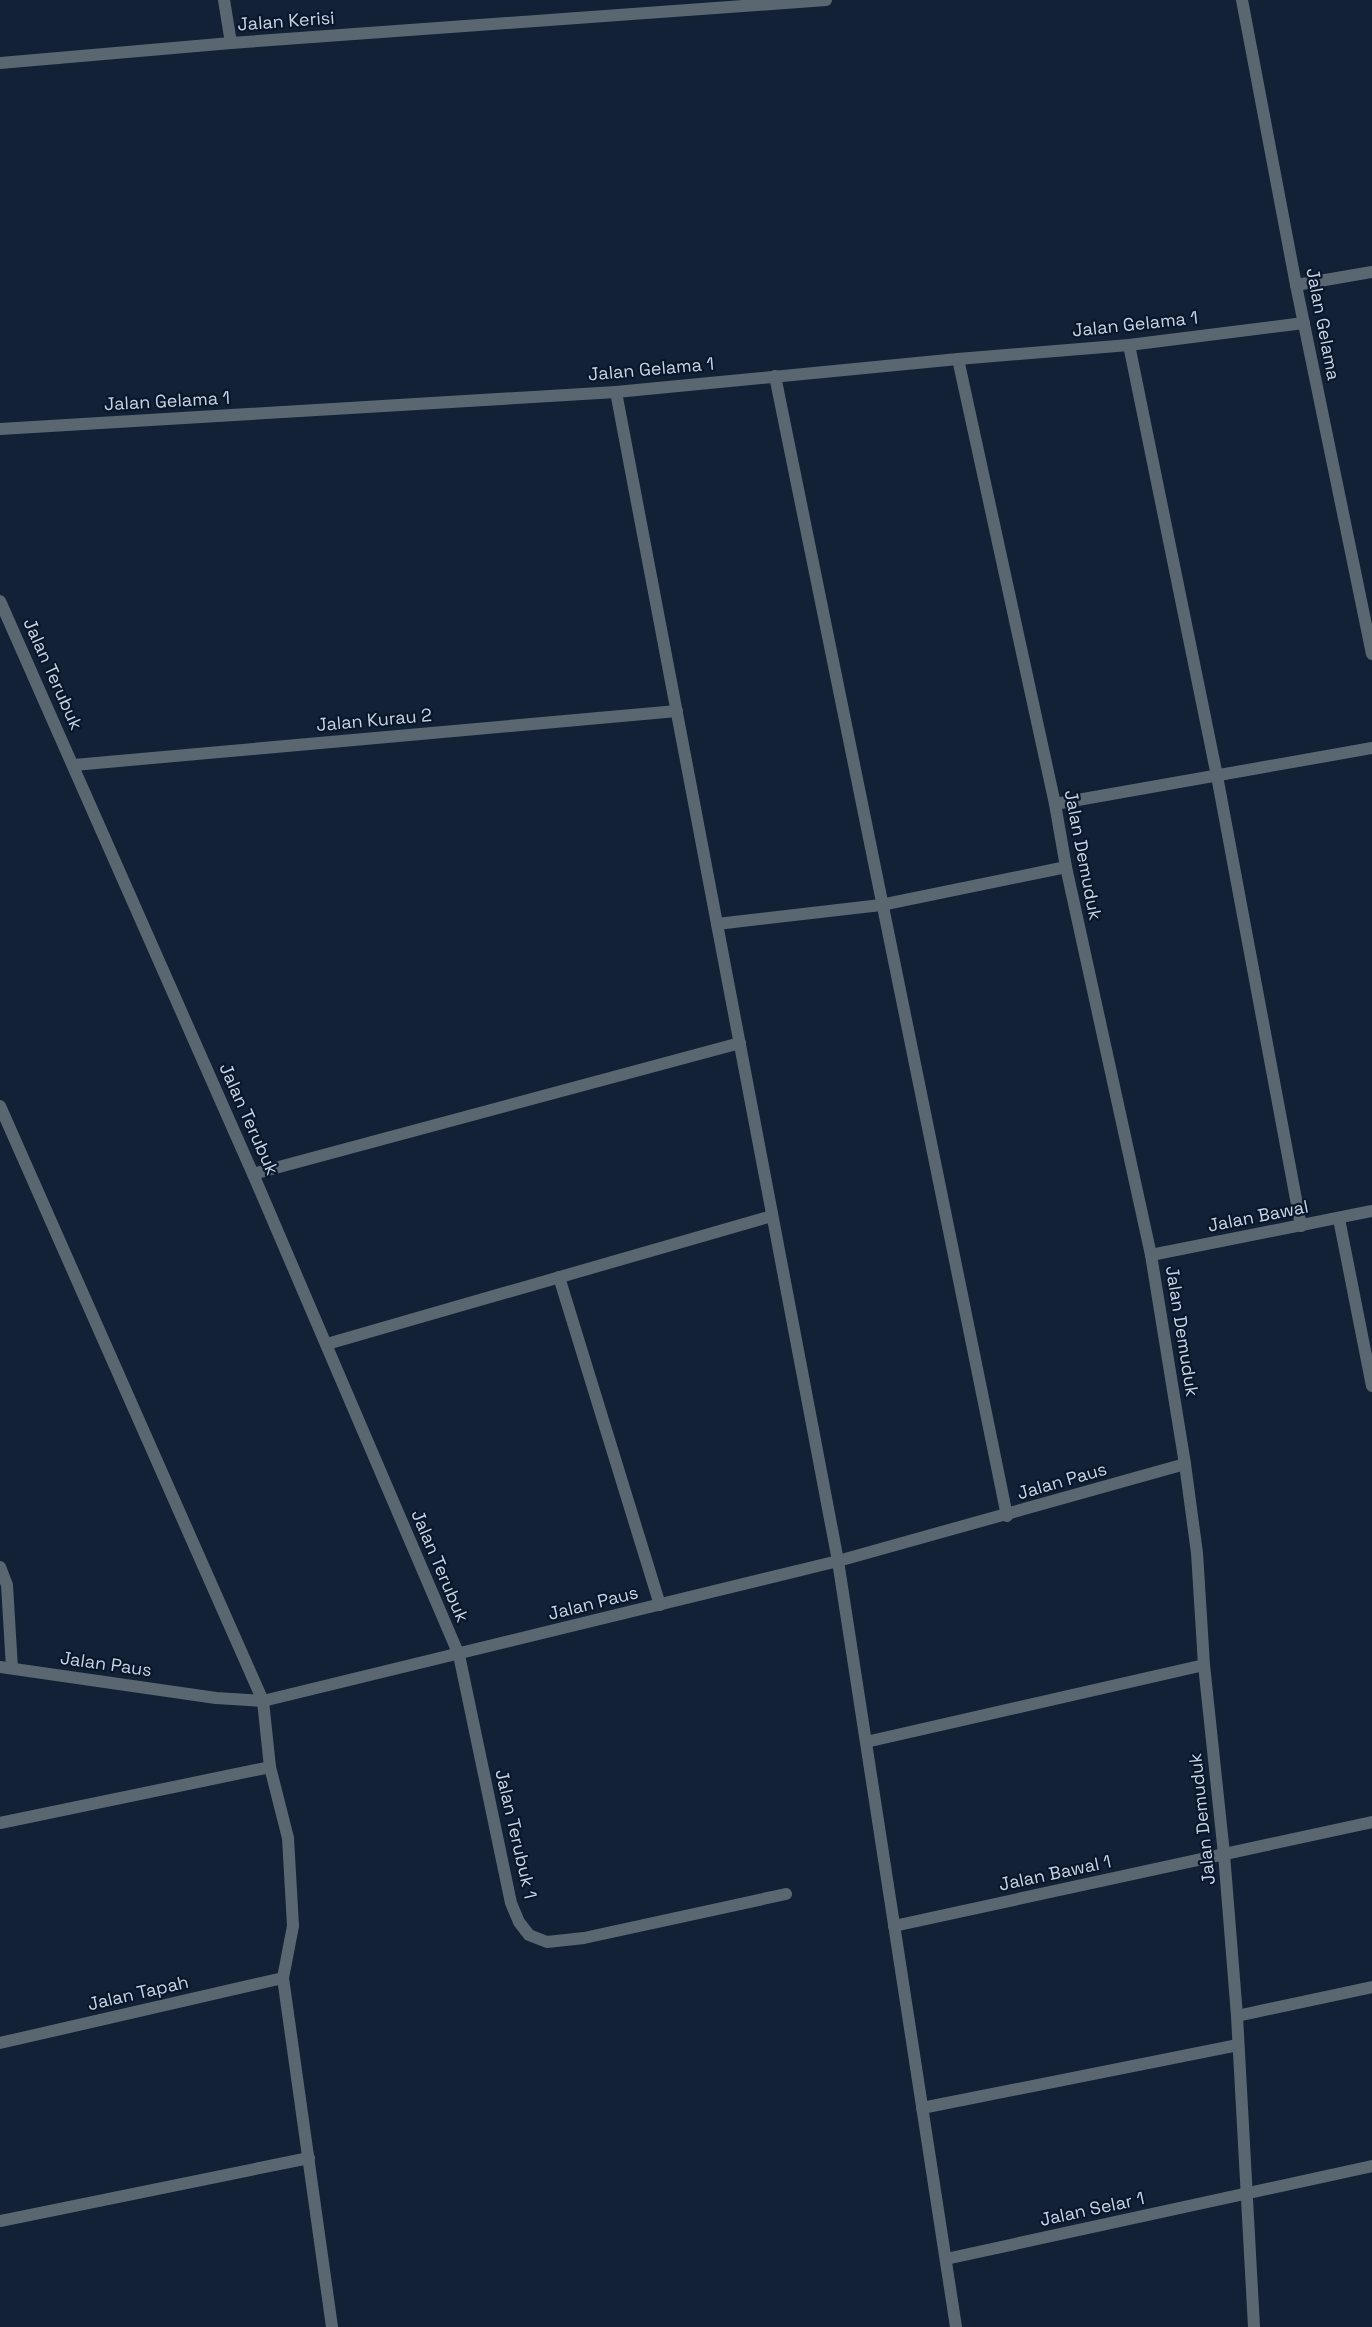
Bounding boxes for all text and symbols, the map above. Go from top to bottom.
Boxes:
street label: Jalan Kerisi [237,6,335,35]
street label: Jalan Gelama [1301,266,1346,382]
street label: Jalan Gelama 1 [1071,305,1199,342]
street label: Jalan Gelama 1 [587,352,715,385]
street label: Jalan Gelama 1 [103,386,231,415]
street label: Jalan Terubuk [19,614,89,734]
street label: Jalan Kurau 2 [315,703,433,736]
street label: Jalan Demuduk [1060,788,1107,922]
street label: Jalan Terubuk [215,1059,285,1179]
street label: Jalan Bawal [1206,1194,1310,1237]
street label: Jalan Demuduk [1161,1264,1204,1398]
street label: Jalan Paus [1014,1457,1109,1504]
street label: Jalan Terubuk [406,1506,475,1626]
street label: Jalan Paus [545,1580,640,1625]
street label: Jalan Paus [59,1646,153,1681]
street label: Jalan Demuduk [1183,1752,1220,1886]
street label: Jalan Terubuk 1 [490,1767,543,1901]
street label: Jalan Bawal 1 [997,1849,1113,1896]
street label: Jalan Tapah [85,1970,191,2015]
street label: Jalan Selar 1 [1037,2186,1146,2231]

